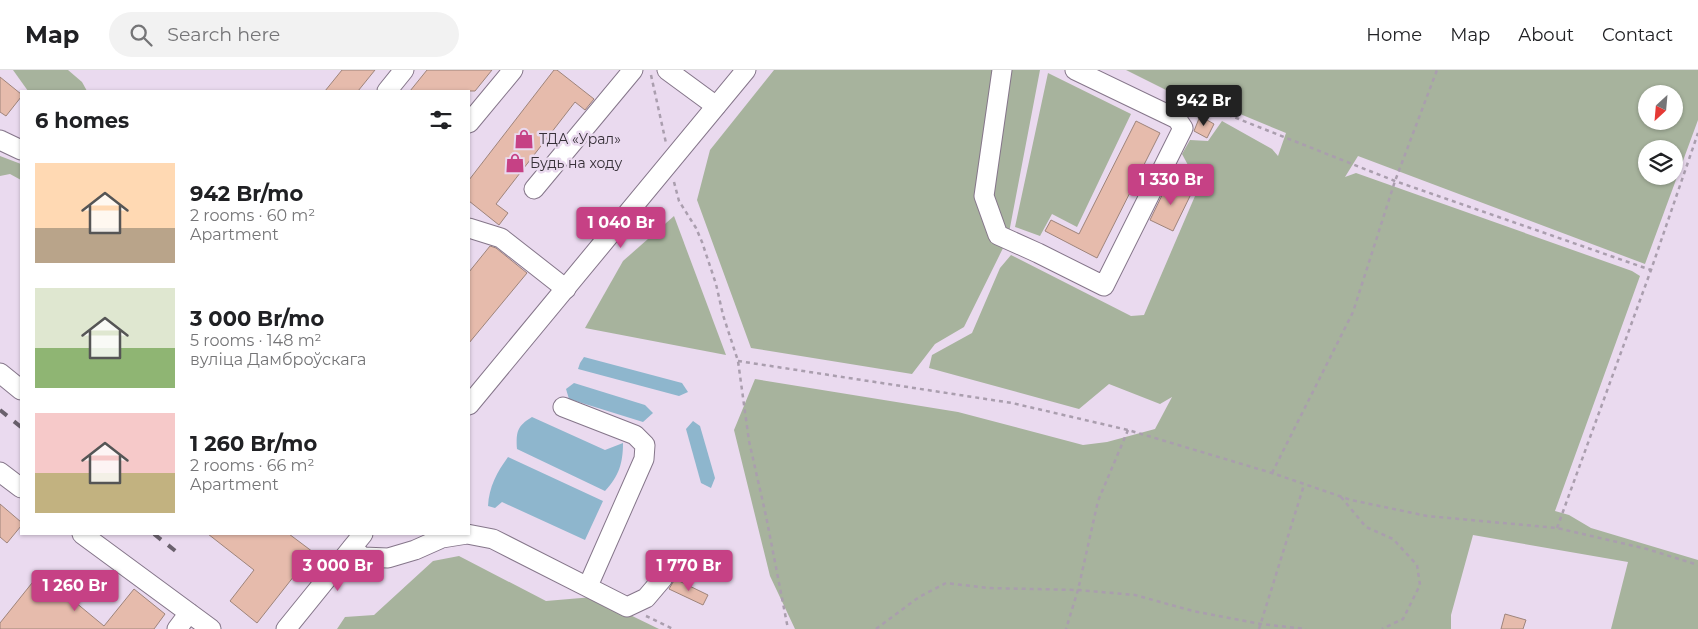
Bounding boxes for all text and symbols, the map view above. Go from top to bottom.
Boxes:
search box [109,12,459,57]
text: Map [25,20,79,49]
icon: search [127,21,155,49]
text: Search here [167,23,280,46]
text: Home [1366,24,1422,46]
text: Map [1450,24,1490,46]
text: About [1518,24,1574,46]
text: Contact [1602,24,1673,46]
pin: 942 Br [1163,85,1245,127]
north arrow [1638,85,1682,130]
map controls [1638,85,1683,185]
text: 942 Br [1177,91,1231,110]
icon: filters [427,106,455,134]
text: 6 homes [35,108,129,133]
shop icon: ТДА «Урал» [513,128,535,150]
place label: ТДА «Урал» [539,130,621,148]
button: layers [1638,140,1683,185]
shop icon: Будь на ходу [504,152,526,174]
place label: Будь на ходу [530,154,622,172]
pin: 1 330 Br [1119,164,1223,206]
text: 1 330 Br [1139,170,1203,189]
text: 942 Br/mo [190,181,303,206]
icon: home [75,183,135,243]
text: 2 rooms · 60 m² [190,206,315,225]
pin: 1 040 Br [569,206,673,249]
text: 1 040 Br [587,213,655,232]
text: Apartment [190,225,279,244]
text: 3 000 Br/mo [190,306,324,331]
icon: home [75,308,135,368]
text: 5 rooms · 148 m² [190,331,322,350]
text: вуліца Дамброўскага [190,350,366,369]
text: 1 260 Br/mo [190,431,317,456]
icon: home [75,433,135,493]
text: 2 rooms · 66 m² [190,456,314,475]
text: Apartment [190,475,279,494]
pin: 3 000 Br [286,550,390,592]
pin: 1 770 Br [637,550,741,592]
text: 3 000 Br [303,556,373,575]
text: 1 770 Br [657,556,721,575]
pin: 1 260 Br [23,570,127,612]
text: 1 260 Br [43,576,107,595]

